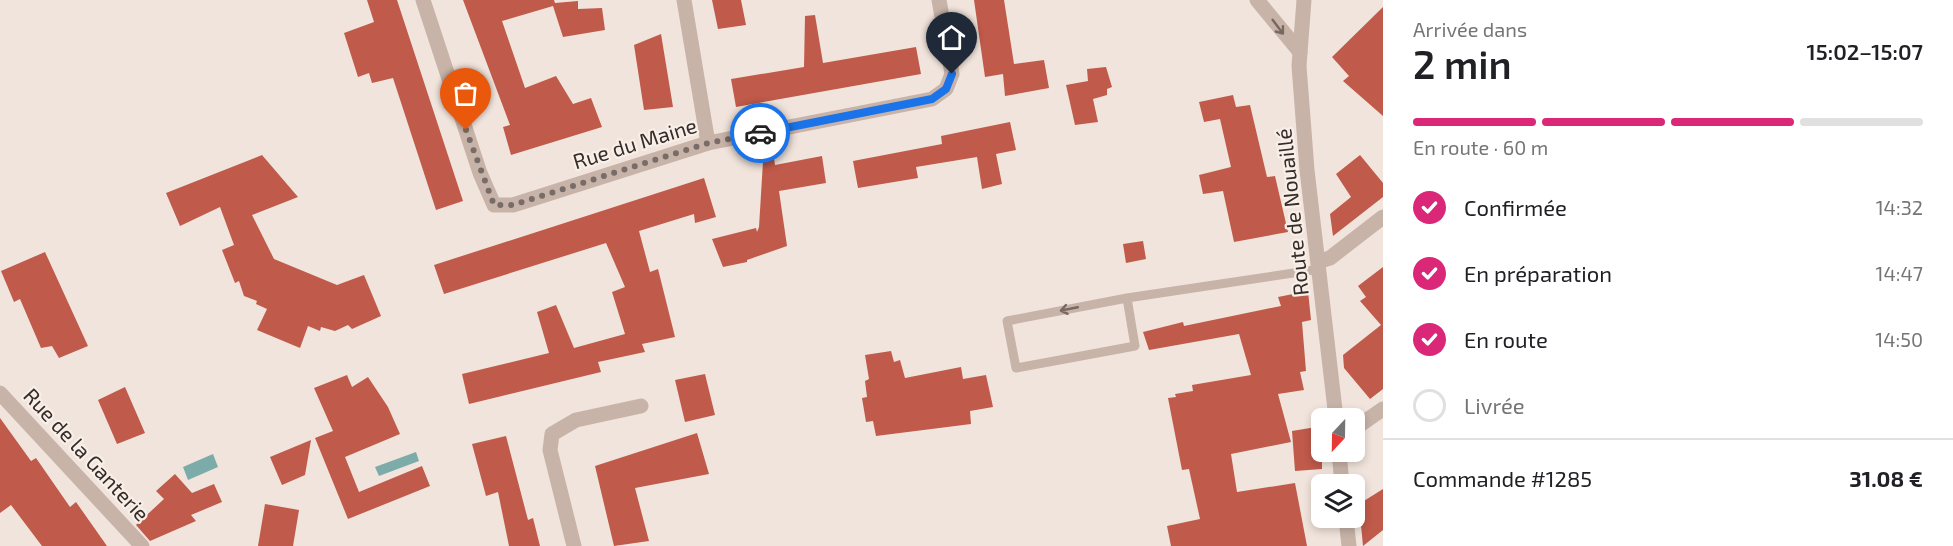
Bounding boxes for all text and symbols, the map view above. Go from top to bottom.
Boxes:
pin [926,12,977,74]
text: Arrivée dans [1413,17,1527,41]
one-way arrow [1271,19,1284,35]
icon: home [935,21,968,54]
text: 15:02–15:07 [1806,38,1923,64]
text: 2 min [1413,40,1512,87]
pin [440,68,491,130]
icon: bag [449,77,482,110]
courier [730,103,790,163]
street label: Rue du Maine [570,112,700,173]
icon: car [744,117,777,150]
street label: Route de Nouaillé [1270,127,1313,297]
text: En route · 60 m [1413,135,1548,159]
icon: check [1413,191,1446,224]
text: Confirmée [1464,194,1567,220]
text: 14:32 [1876,195,1923,219]
icon: check [1413,257,1446,290]
text: En préparation [1464,260,1612,286]
text: 14:47 [1875,261,1923,285]
one-way arrow [1060,304,1079,315]
icon: check [1413,323,1446,356]
text: En route [1464,326,1548,352]
text: 14:50 [1875,327,1923,351]
street label: Rue de la Ganterie [19,382,155,526]
text: Livrée [1464,392,1525,418]
north arrow [1311,408,1365,462]
map controls [1311,408,1365,528]
text: Commande #1285 [1413,465,1592,491]
text: 31.08 € [1849,465,1923,491]
button: layers [1311,474,1365,528]

